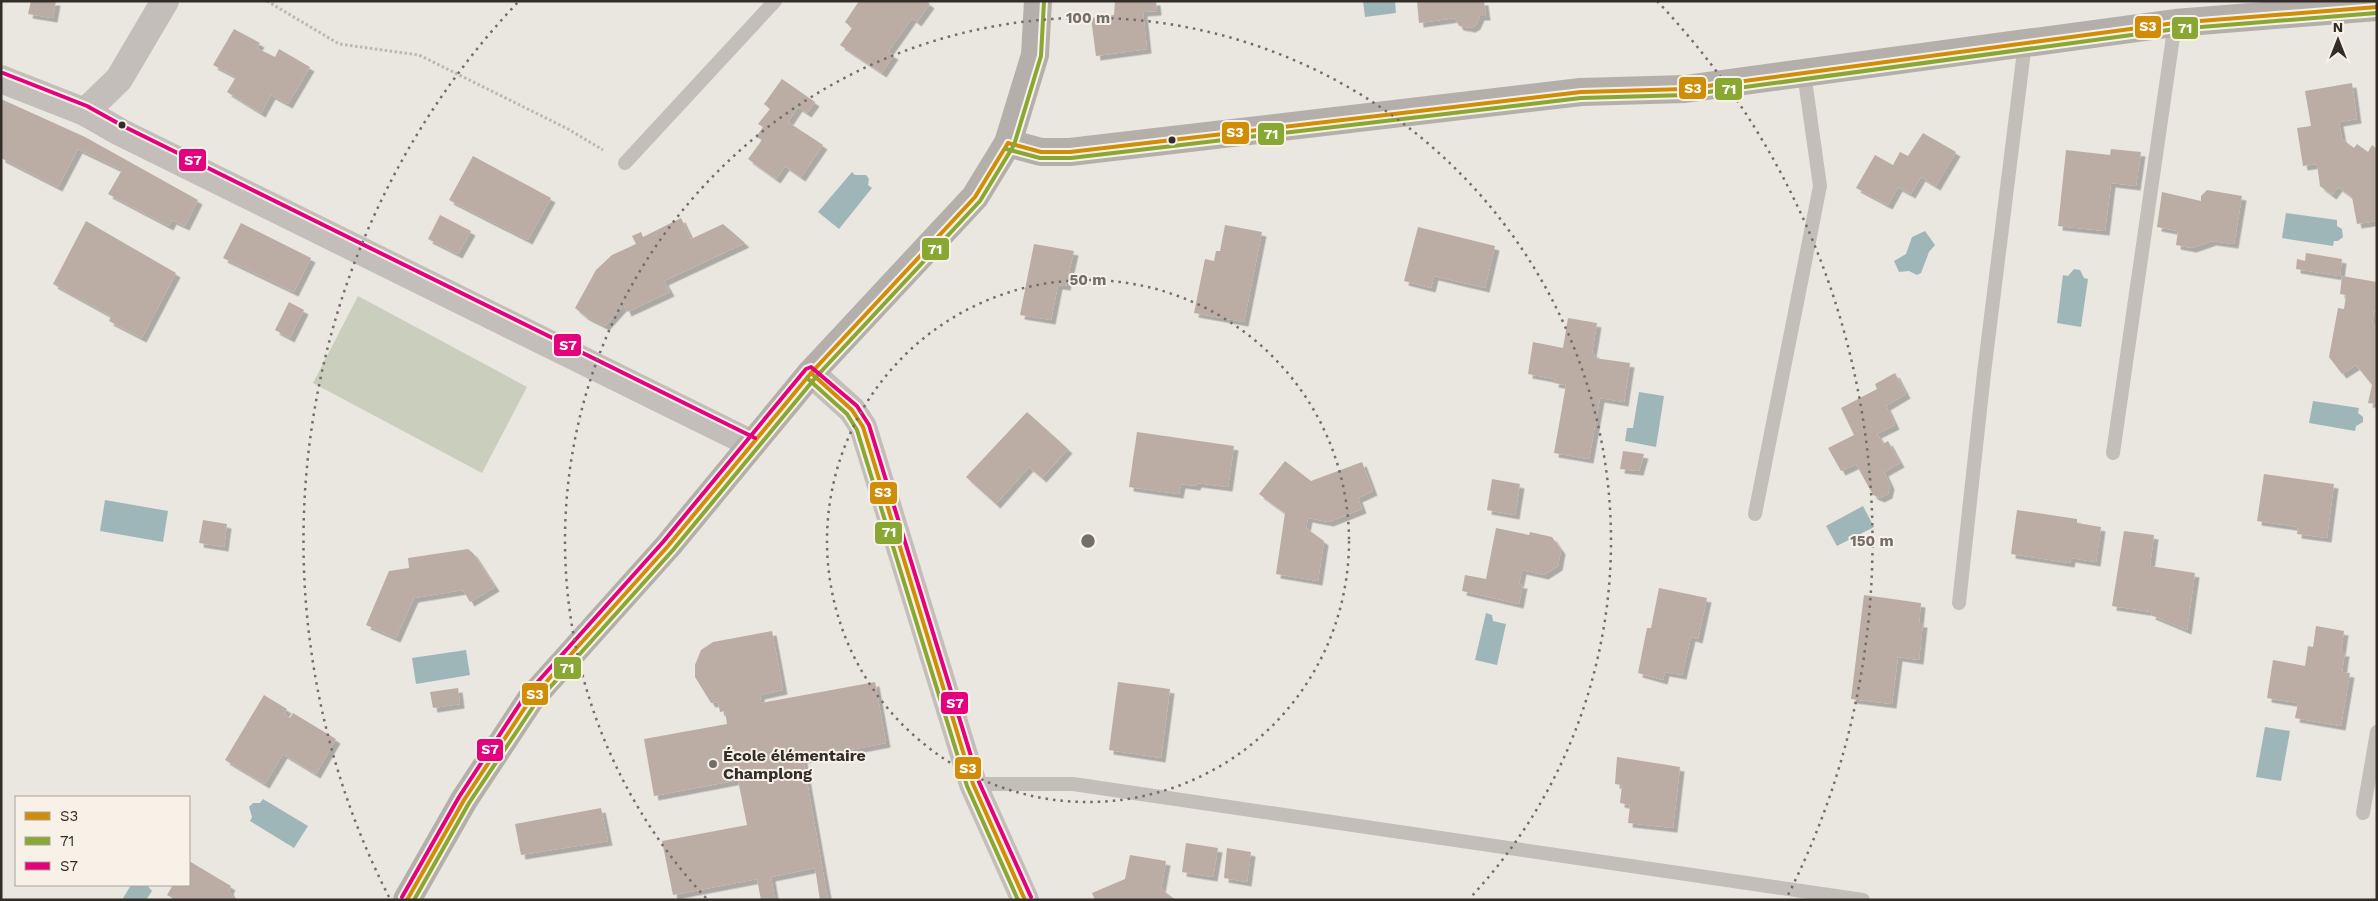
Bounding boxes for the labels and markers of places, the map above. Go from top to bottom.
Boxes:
unlabelled marker [117,120,127,130]
unlabelled marker [1167,135,1177,145]
centre of rings [1079,532,1097,550]
place label: École élémentaire Champlong [723,746,866,783]
marker: École élémentaire Champlong [707,758,719,770]

